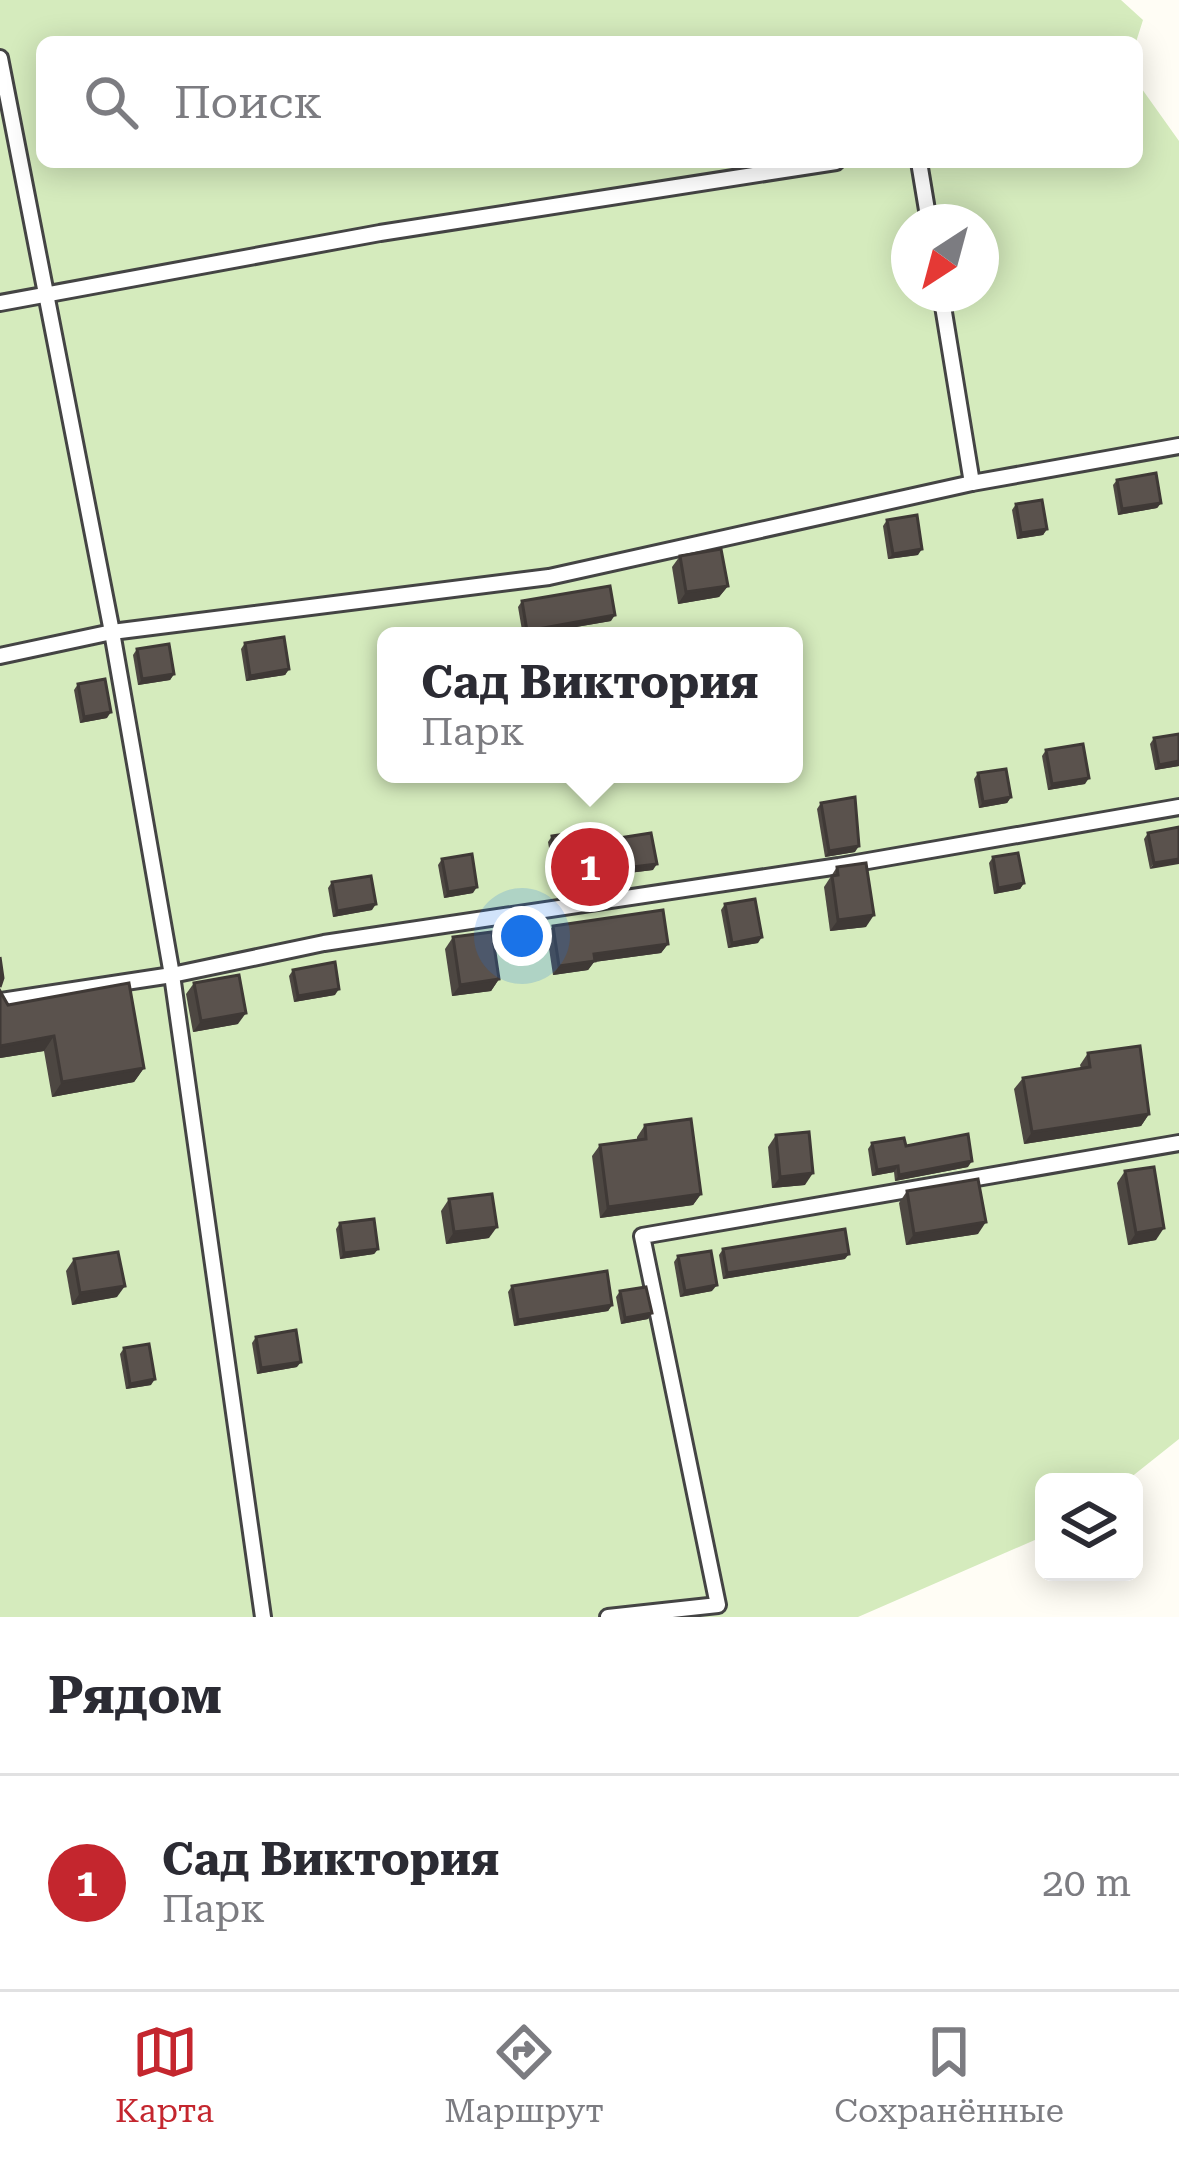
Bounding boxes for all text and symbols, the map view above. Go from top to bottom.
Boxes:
search box [36,36,1143,168]
icon: search [78,69,144,135]
text: Поиск [174,76,322,129]
north arrow [891,204,999,312]
popup [377,627,803,783]
text: Сад Виктория [421,656,759,709]
text: Парк [421,709,524,755]
pin: 1 [551,822,629,912]
your location [492,906,552,966]
map controls [1035,1473,1143,1581]
button: layers [1035,1473,1143,1581]
text: Рядом [48,1666,222,1725]
text: Сад Виктория [162,1833,499,1886]
text: 1 [76,1860,98,1906]
text: 20 m [1042,1860,1131,1906]
text: Парк [162,1886,265,1932]
tab: Карта [115,2019,214,2130]
tab: Маршрут [444,2019,604,2130]
tab: Сохранённые [834,2019,1064,2130]

